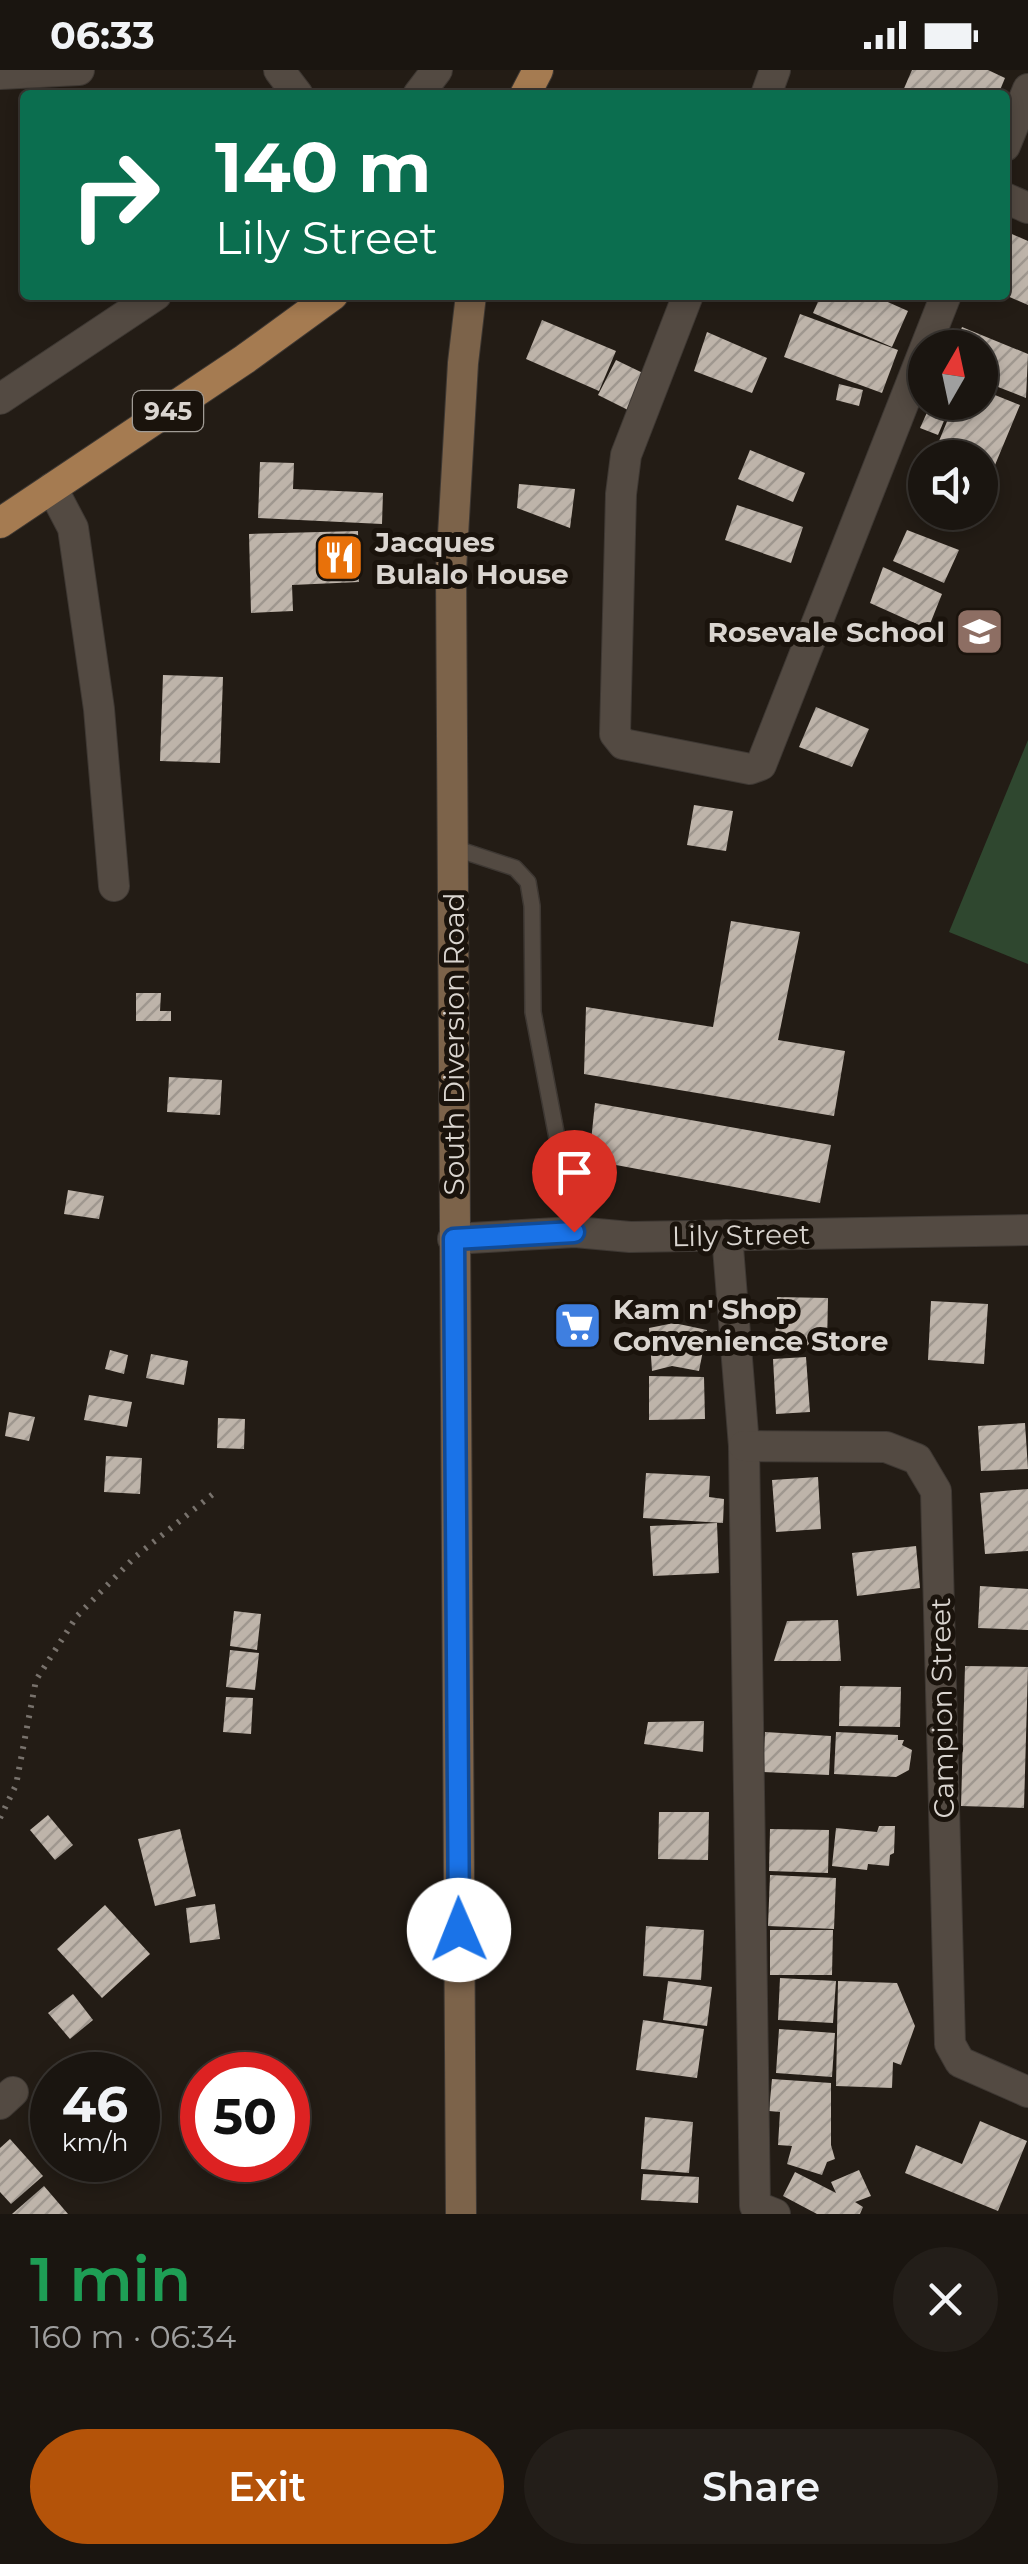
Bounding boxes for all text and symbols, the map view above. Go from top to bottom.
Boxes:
text: 06:33 [50,12,155,59]
text: 140 m [215,124,431,210]
icon: right [50,130,180,260]
text: Lily Street [215,210,438,265]
north arrow [908,330,998,420]
map controls [908,330,998,530]
road number: 945 [133,391,203,431]
button: sound [908,440,998,530]
place label: Jacques Bulalo House [374,525,569,591]
restaurant icon: Jacques Bulalo House [314,532,366,584]
school or university icon: Rosevale School [954,606,1006,658]
place label: Rosevale School [708,615,945,649]
street label: South Diversion Road [437,893,471,1195]
pin [532,1130,617,1233]
icon: arrive [547,1145,602,1200]
street label: Lily Street [671,1217,811,1253]
place label: Kam n' Shop Convenience Store [613,1292,888,1358]
supermarket icon: Kam n' Shop Convenience Store [552,1299,604,1351]
street label: Campion Street [923,1597,961,1819]
position arrow [407,1878,511,1982]
speed limit sign: 50 [180,2052,310,2182]
text: 46 [62,2074,128,2135]
text: km/h [62,2127,128,2157]
text: 1 min [30,2243,191,2316]
button: close [893,2247,998,2352]
text: 160 m · 06:34 [30,2317,236,2356]
button: Exit [30,2429,504,2544]
button: Share [524,2429,998,2544]

